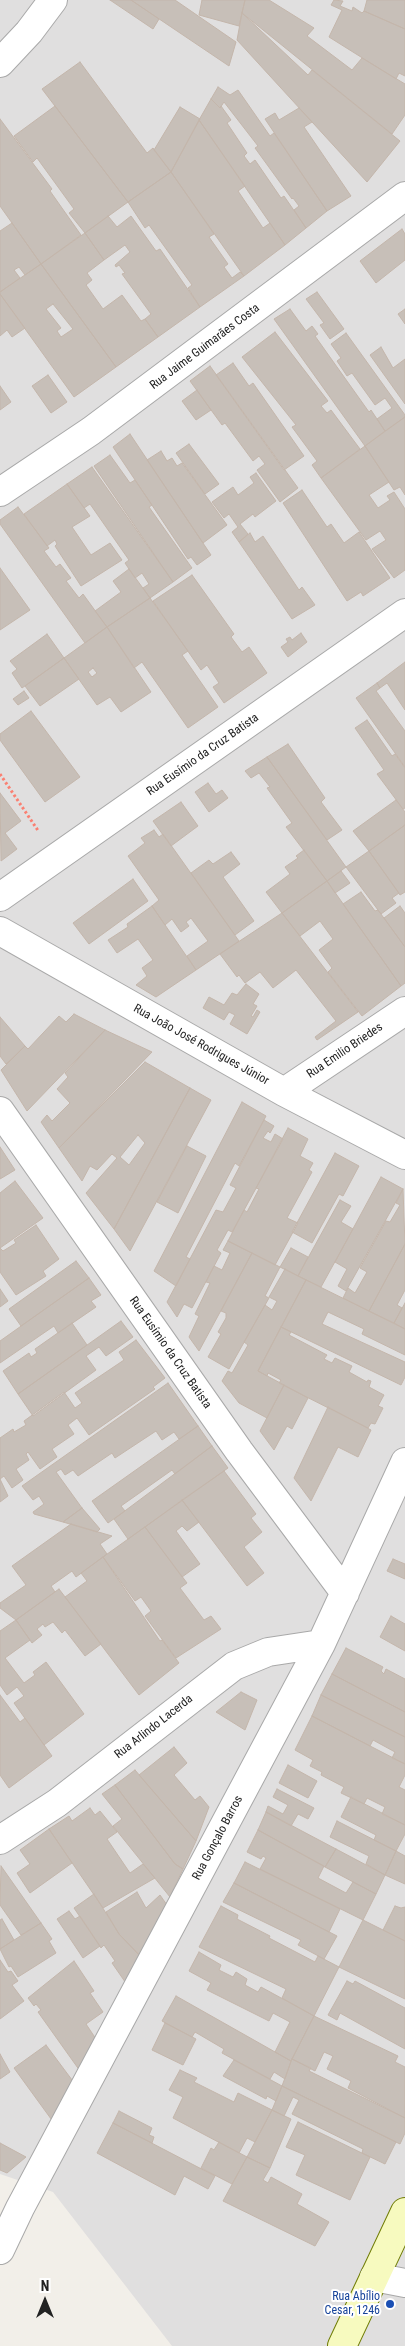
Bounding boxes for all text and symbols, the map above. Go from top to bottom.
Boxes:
street label: Rua Jaime Guimarães Costa [147,301,263,393]
street label: Rua Eusímio da Cruz Batista [144,711,262,799]
street label: Rua João José Rodrigues Júnior [131,1002,271,1088]
street label: Rua Emilio Briedes [304,1020,386,1082]
street label: Rua Eusímio da Cruz Batista [126,1294,214,1412]
street label: Rua Arlindo Lacerda [112,1692,196,1762]
street label: Rua Gonçalo Barros [190,1793,246,1883]
north arrow [20,2276,70,2326]
text: N [41,2278,49,2294]
place label: Rua Abílio Cesar, 1246 [325,2290,380,2318]
marker: Rua Abílio Cesar, 1246 [384,2298,396,2310]

